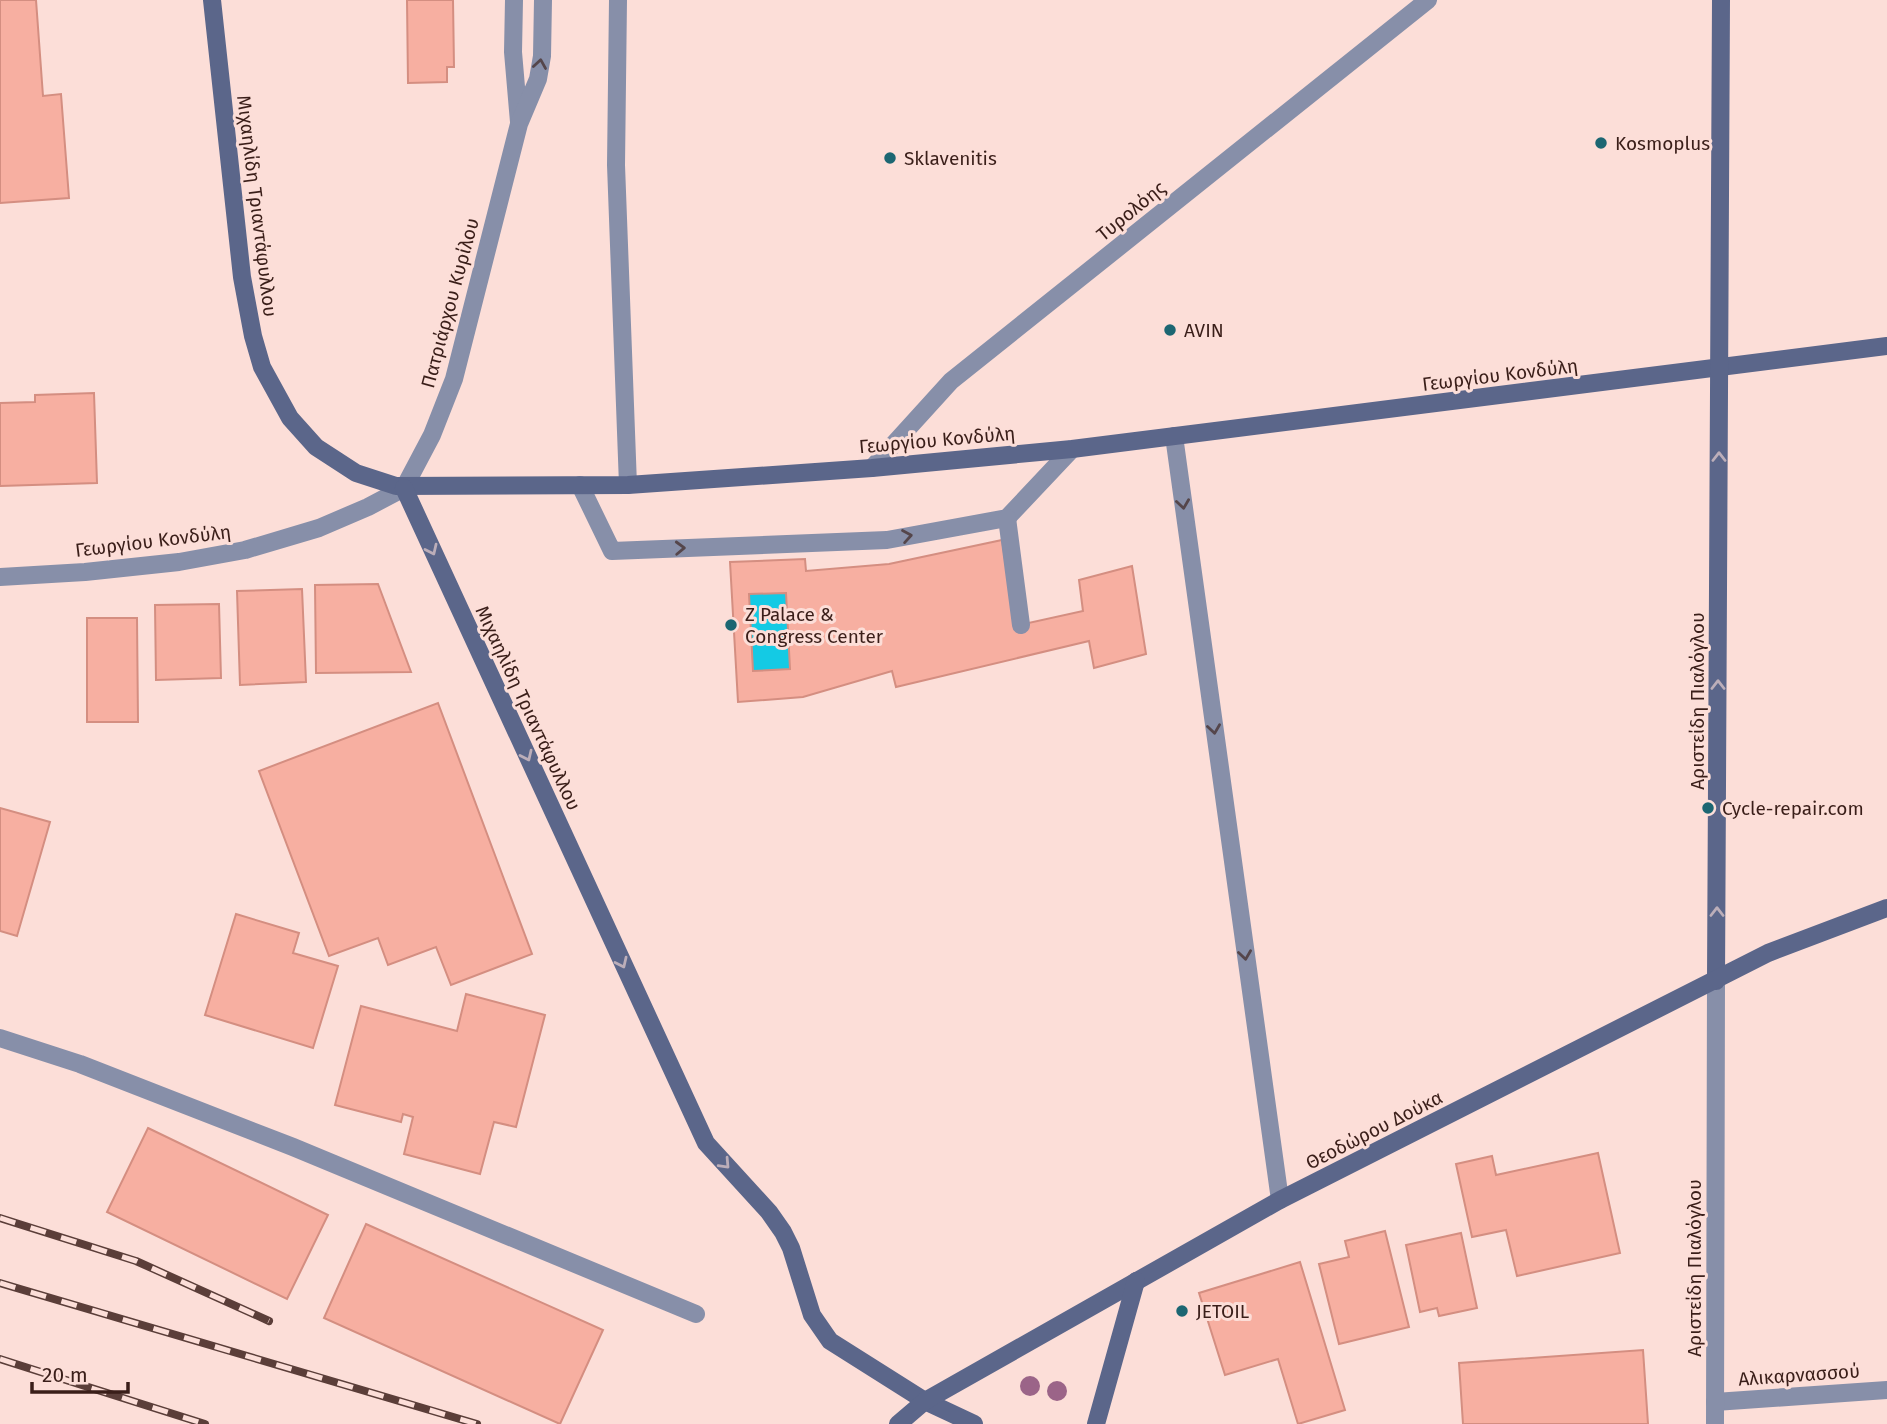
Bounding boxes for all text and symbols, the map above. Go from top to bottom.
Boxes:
one-way arrow [532,58,547,70]
street label: Μιχαηλίδη Τριαντάφυλλου [232,94,282,318]
place label: Kosmoplus [1615,132,1710,155]
marker: Kosmoplus [1593,135,1609,151]
place label: Sklavenitis [904,147,997,170]
marker: Sklavenitis [882,150,898,166]
street label: Τυρολόης [1092,176,1170,246]
street label: Πατριάρχου Κυρίλου [416,215,484,391]
place label: AVIN [1184,319,1224,342]
marker: AVIN [1162,322,1178,338]
street label: Γεωργίου Κονδύλη [1421,354,1579,396]
street label: Γεωργίου Κονδύλη [858,422,1016,458]
one-way arrow [1711,452,1727,462]
one-way arrow [1176,498,1191,510]
street label: Γεωργίου Κονδύλη [74,520,232,562]
one-way arrow [901,530,913,545]
one-way arrow [675,541,686,556]
one-way arrow [424,542,438,555]
street label: Μιχαηλίδη Τριαντάφυλλου [470,602,586,814]
place label: Z Palace & Congress Center [745,603,884,648]
street label: Αριστείδη Πιαλόγλου [1686,612,1709,790]
marker: Z Palace & Congress Center [723,617,739,633]
one-way arrow [1710,679,1726,690]
one-way arrow [1207,723,1222,735]
one-way arrow [519,749,533,761]
place label: Cycle-repair.com [1722,797,1864,820]
marker: Cycle-repair.com [1700,800,1716,816]
one-way arrow [1709,907,1725,917]
one-way arrow [1237,949,1252,960]
one-way arrow [614,956,628,968]
street label: Θεοδώρου Δούκα [1302,1086,1446,1174]
one-way arrow [717,1156,730,1169]
street label: Αριστείδη Πιαλόγλου [1683,1179,1706,1357]
place label: JETOIL [1196,1300,1250,1323]
marker: JETOIL [1174,1303,1190,1319]
scale bar [32,1350,128,1394]
street label: Αλικαρνασσού [1737,1359,1861,1391]
text: 20 m [42,1362,88,1388]

